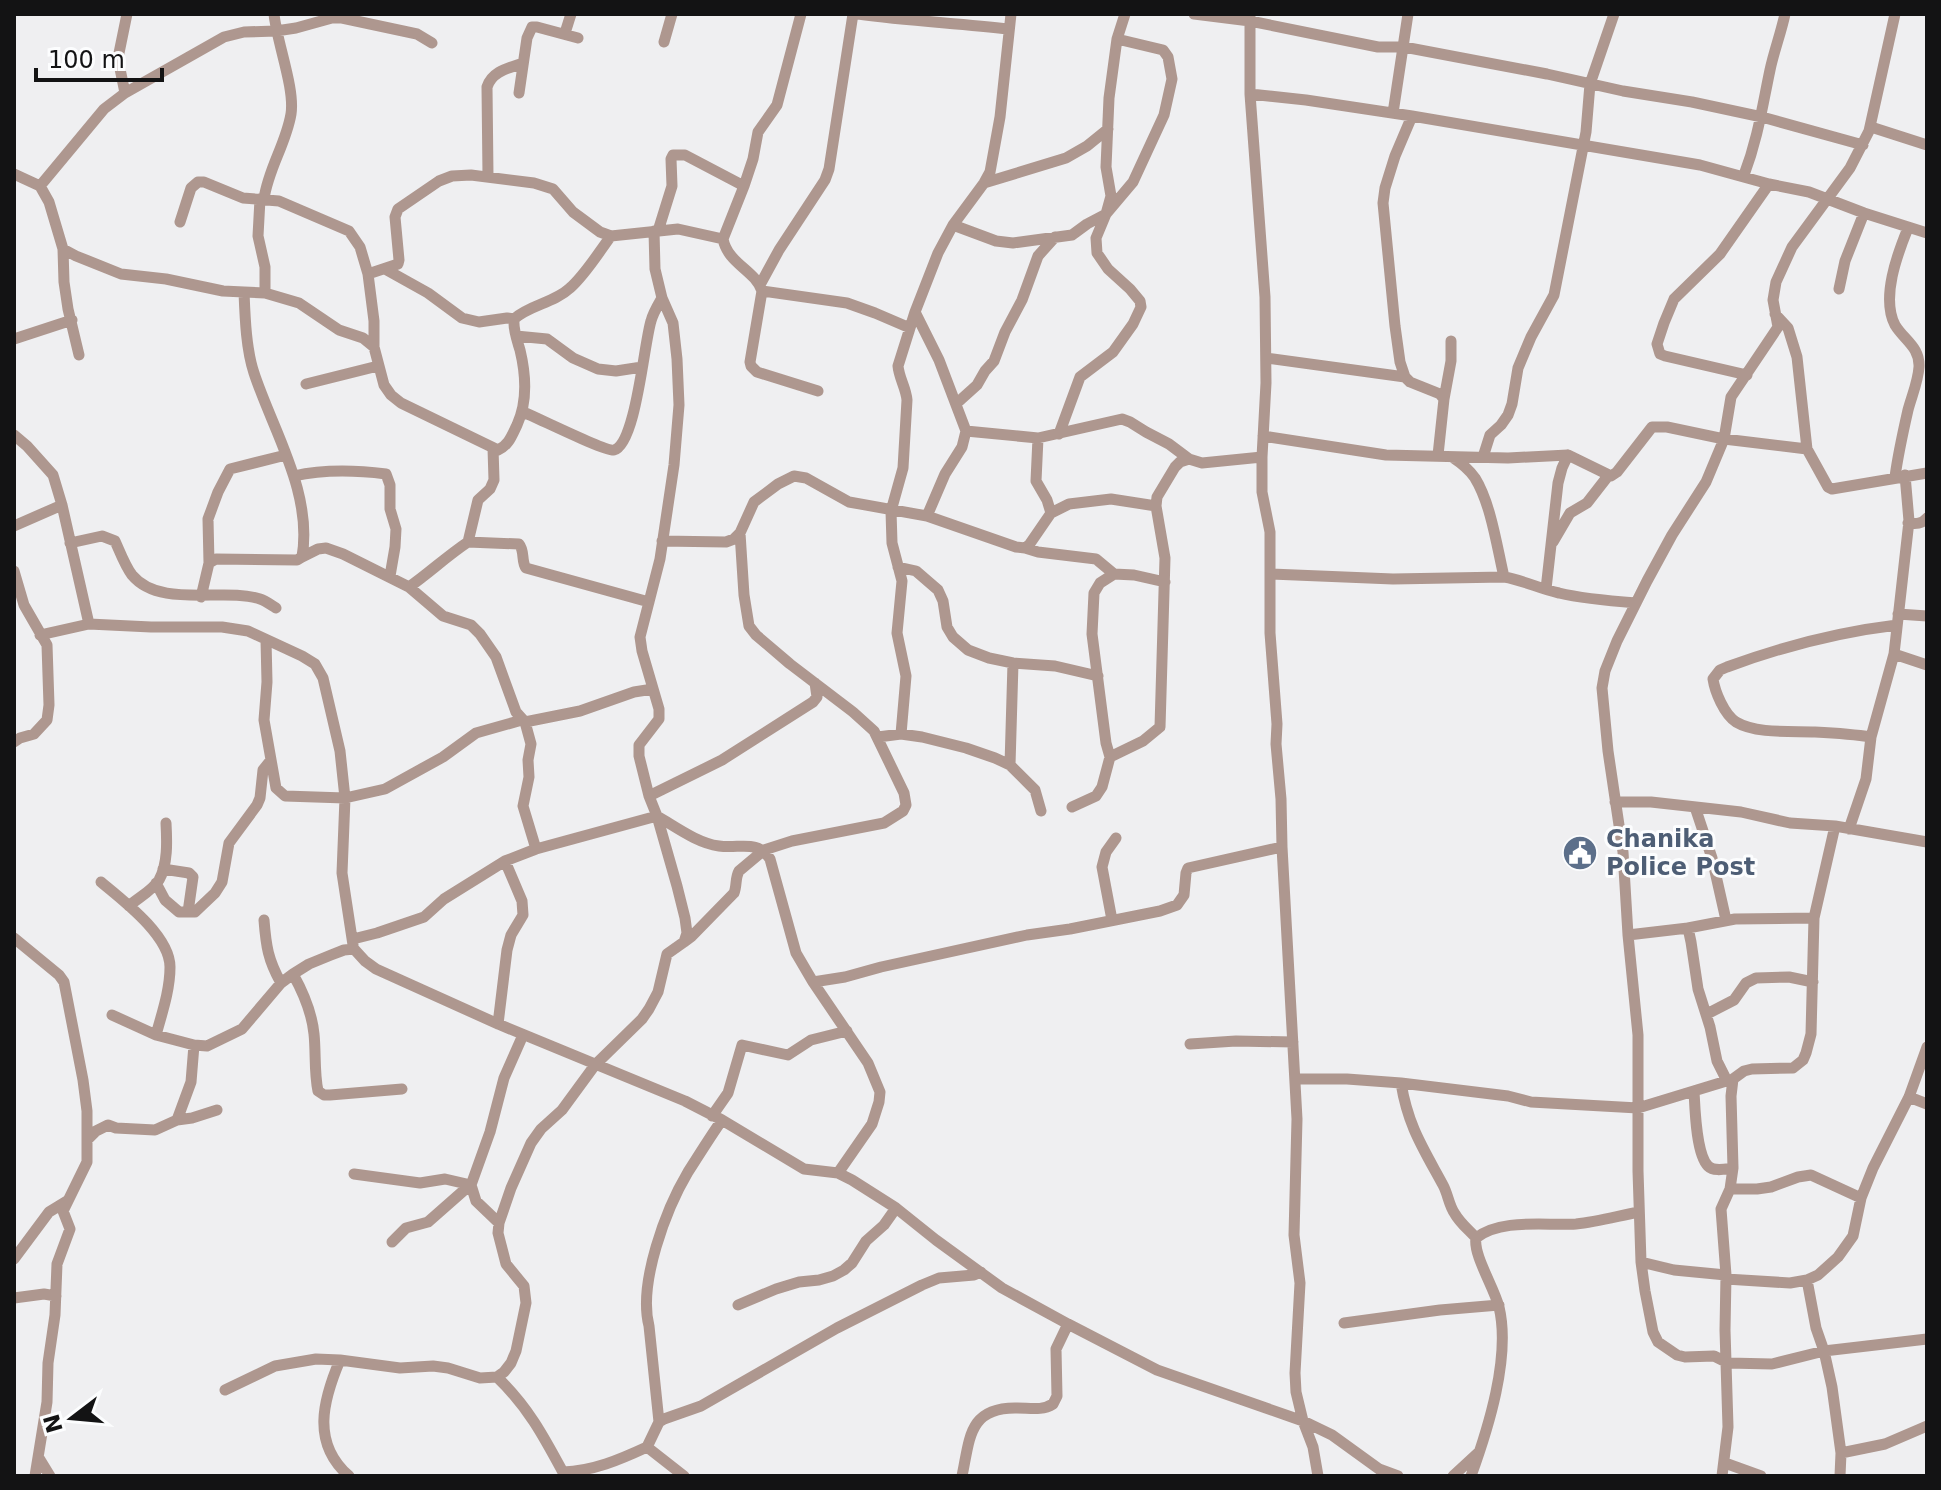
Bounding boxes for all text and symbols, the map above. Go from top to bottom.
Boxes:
scale bar [36,32,162,82]
text: 100 m [48,46,125,74]
place label: Chanika Police Post [1606,825,1755,881]
public building icon: Chanika Police Post [1561,834,1599,872]
north arrow [32,1378,112,1458]
text: N [39,1411,68,1436]

